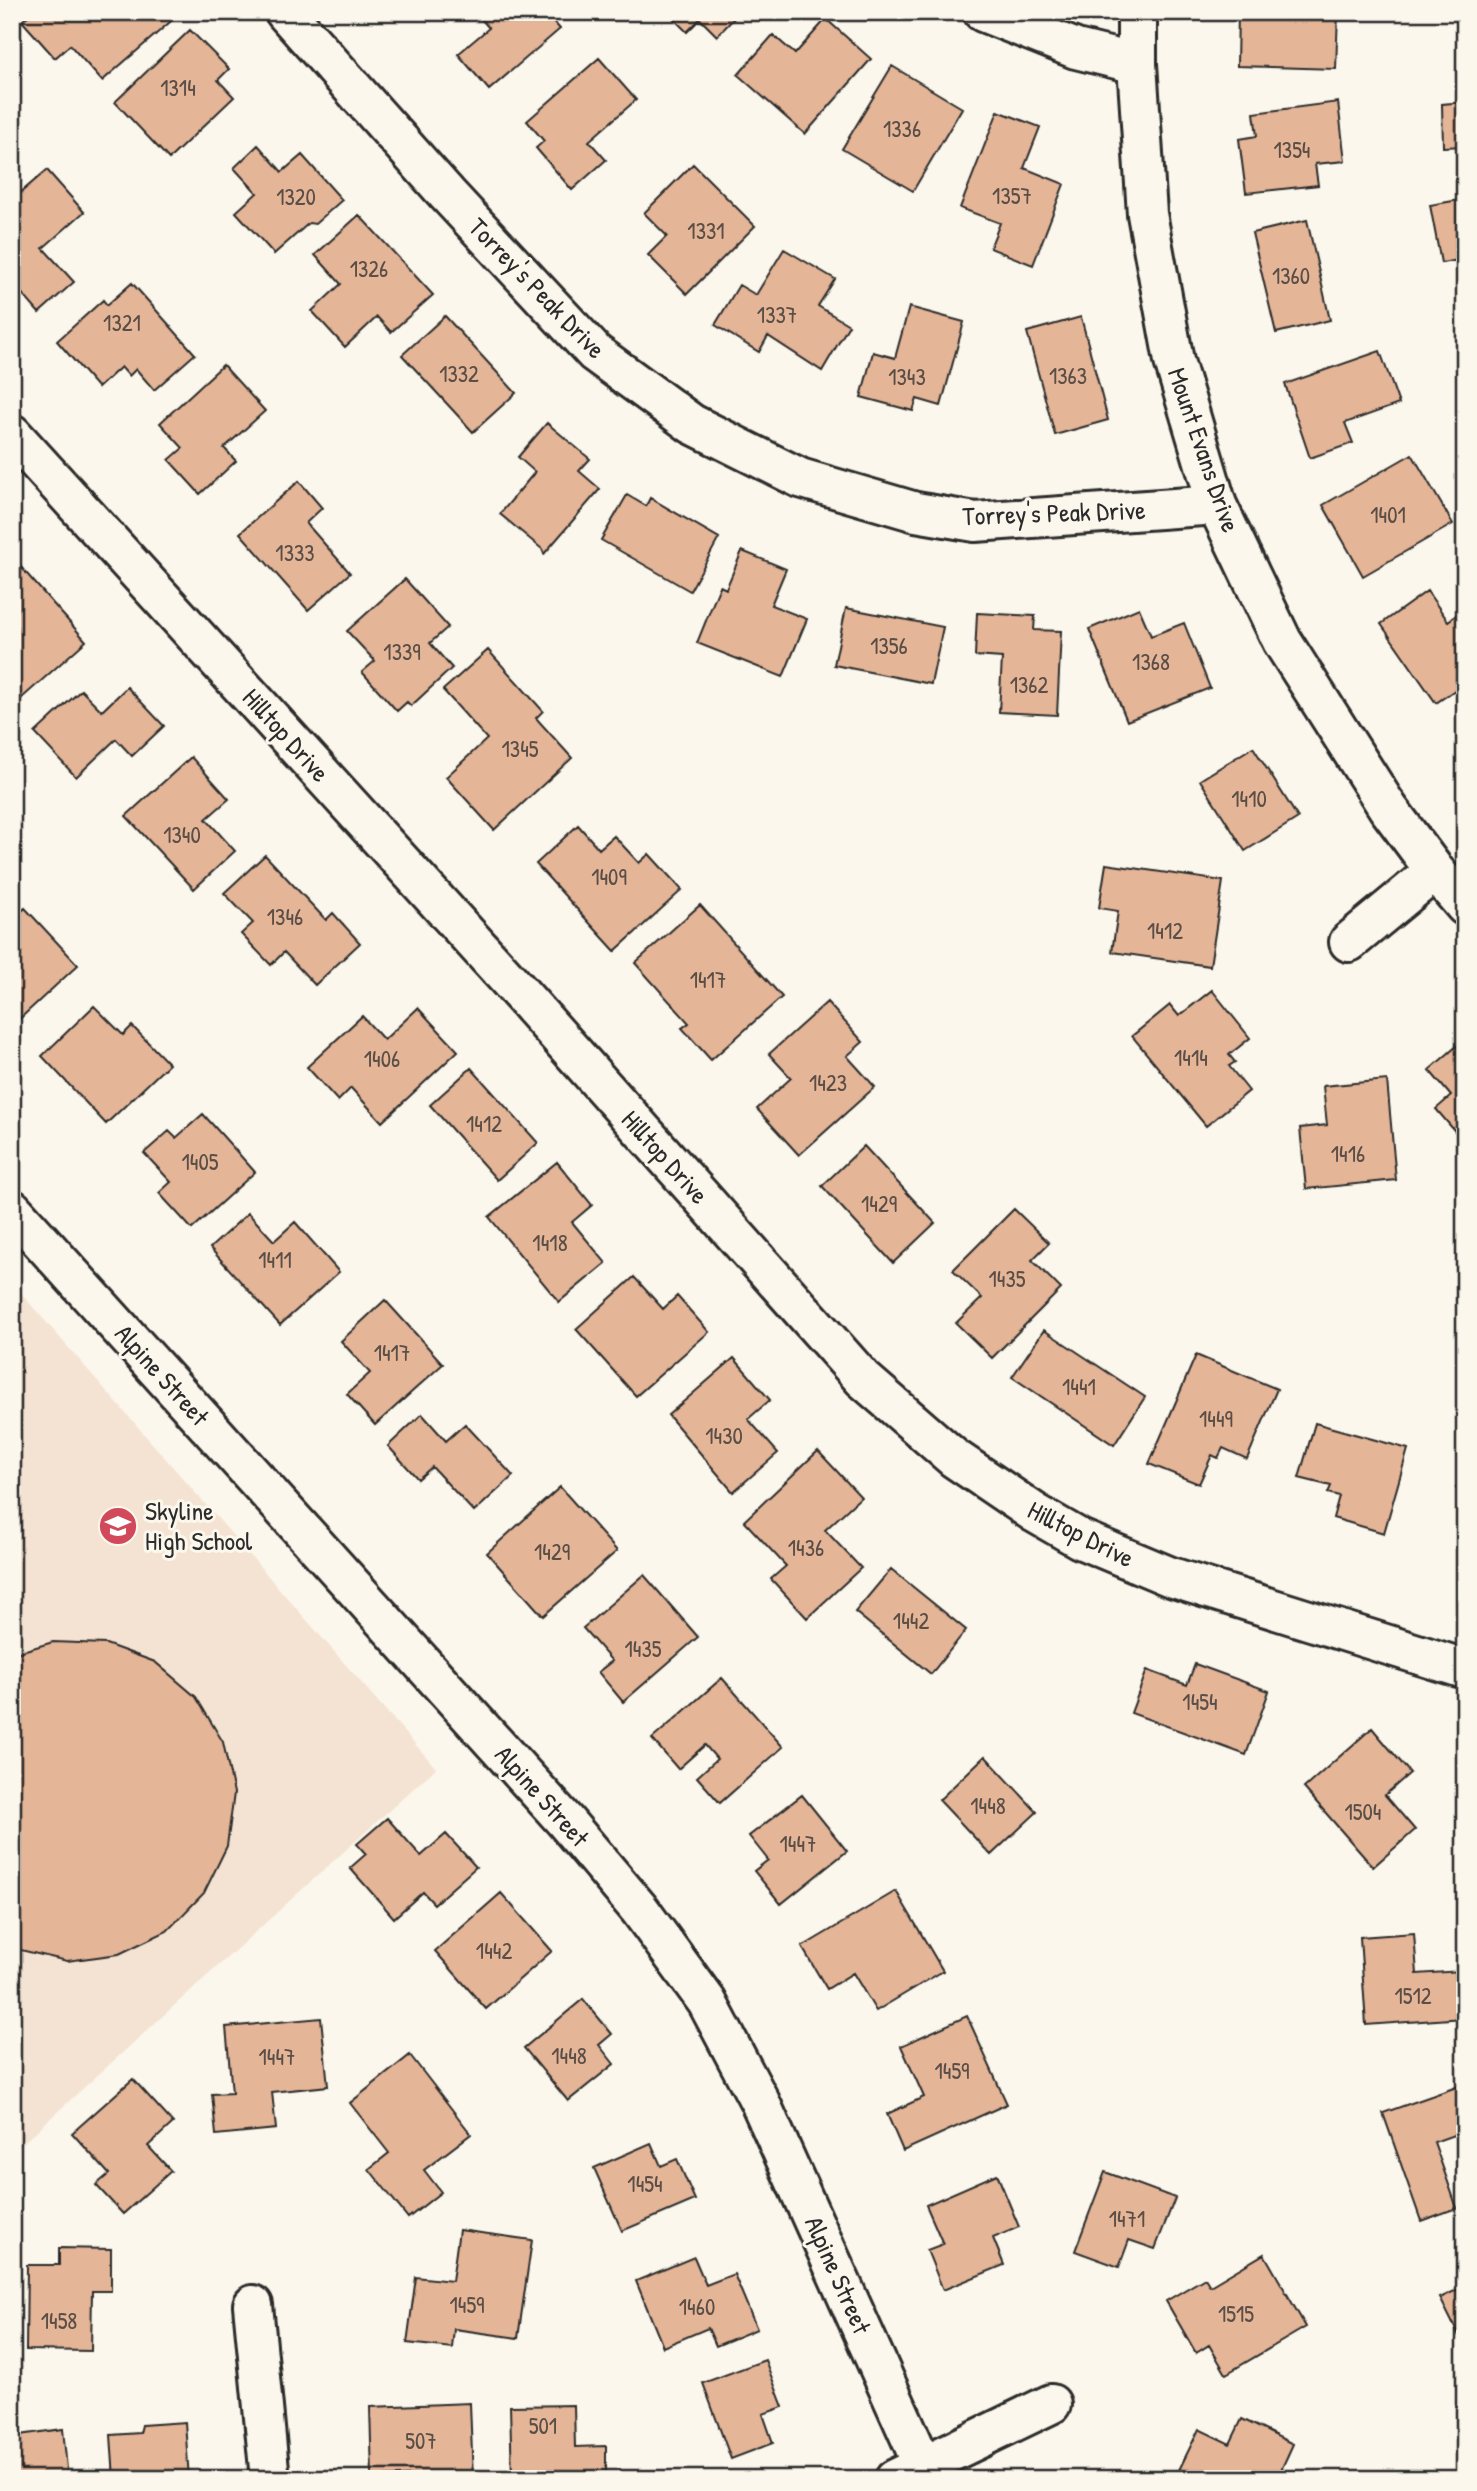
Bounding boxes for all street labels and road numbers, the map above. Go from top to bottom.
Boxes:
street label: Torrey's Peak Drive [461,210,614,366]
street label: Mount Evans Drive [1160,363,1249,537]
street label: Torrey's Peak Drive [962,492,1146,533]
street label: Hilltop Drive [235,680,338,789]
street label: Hilltop Drive [614,1102,717,1211]
street label: Alpine Street [107,1316,218,1434]
street label: Hilltop Drive [1022,1492,1140,1575]
street label: Alpine Street [487,1737,598,1855]
street label: Alpine Street [797,2211,880,2340]

